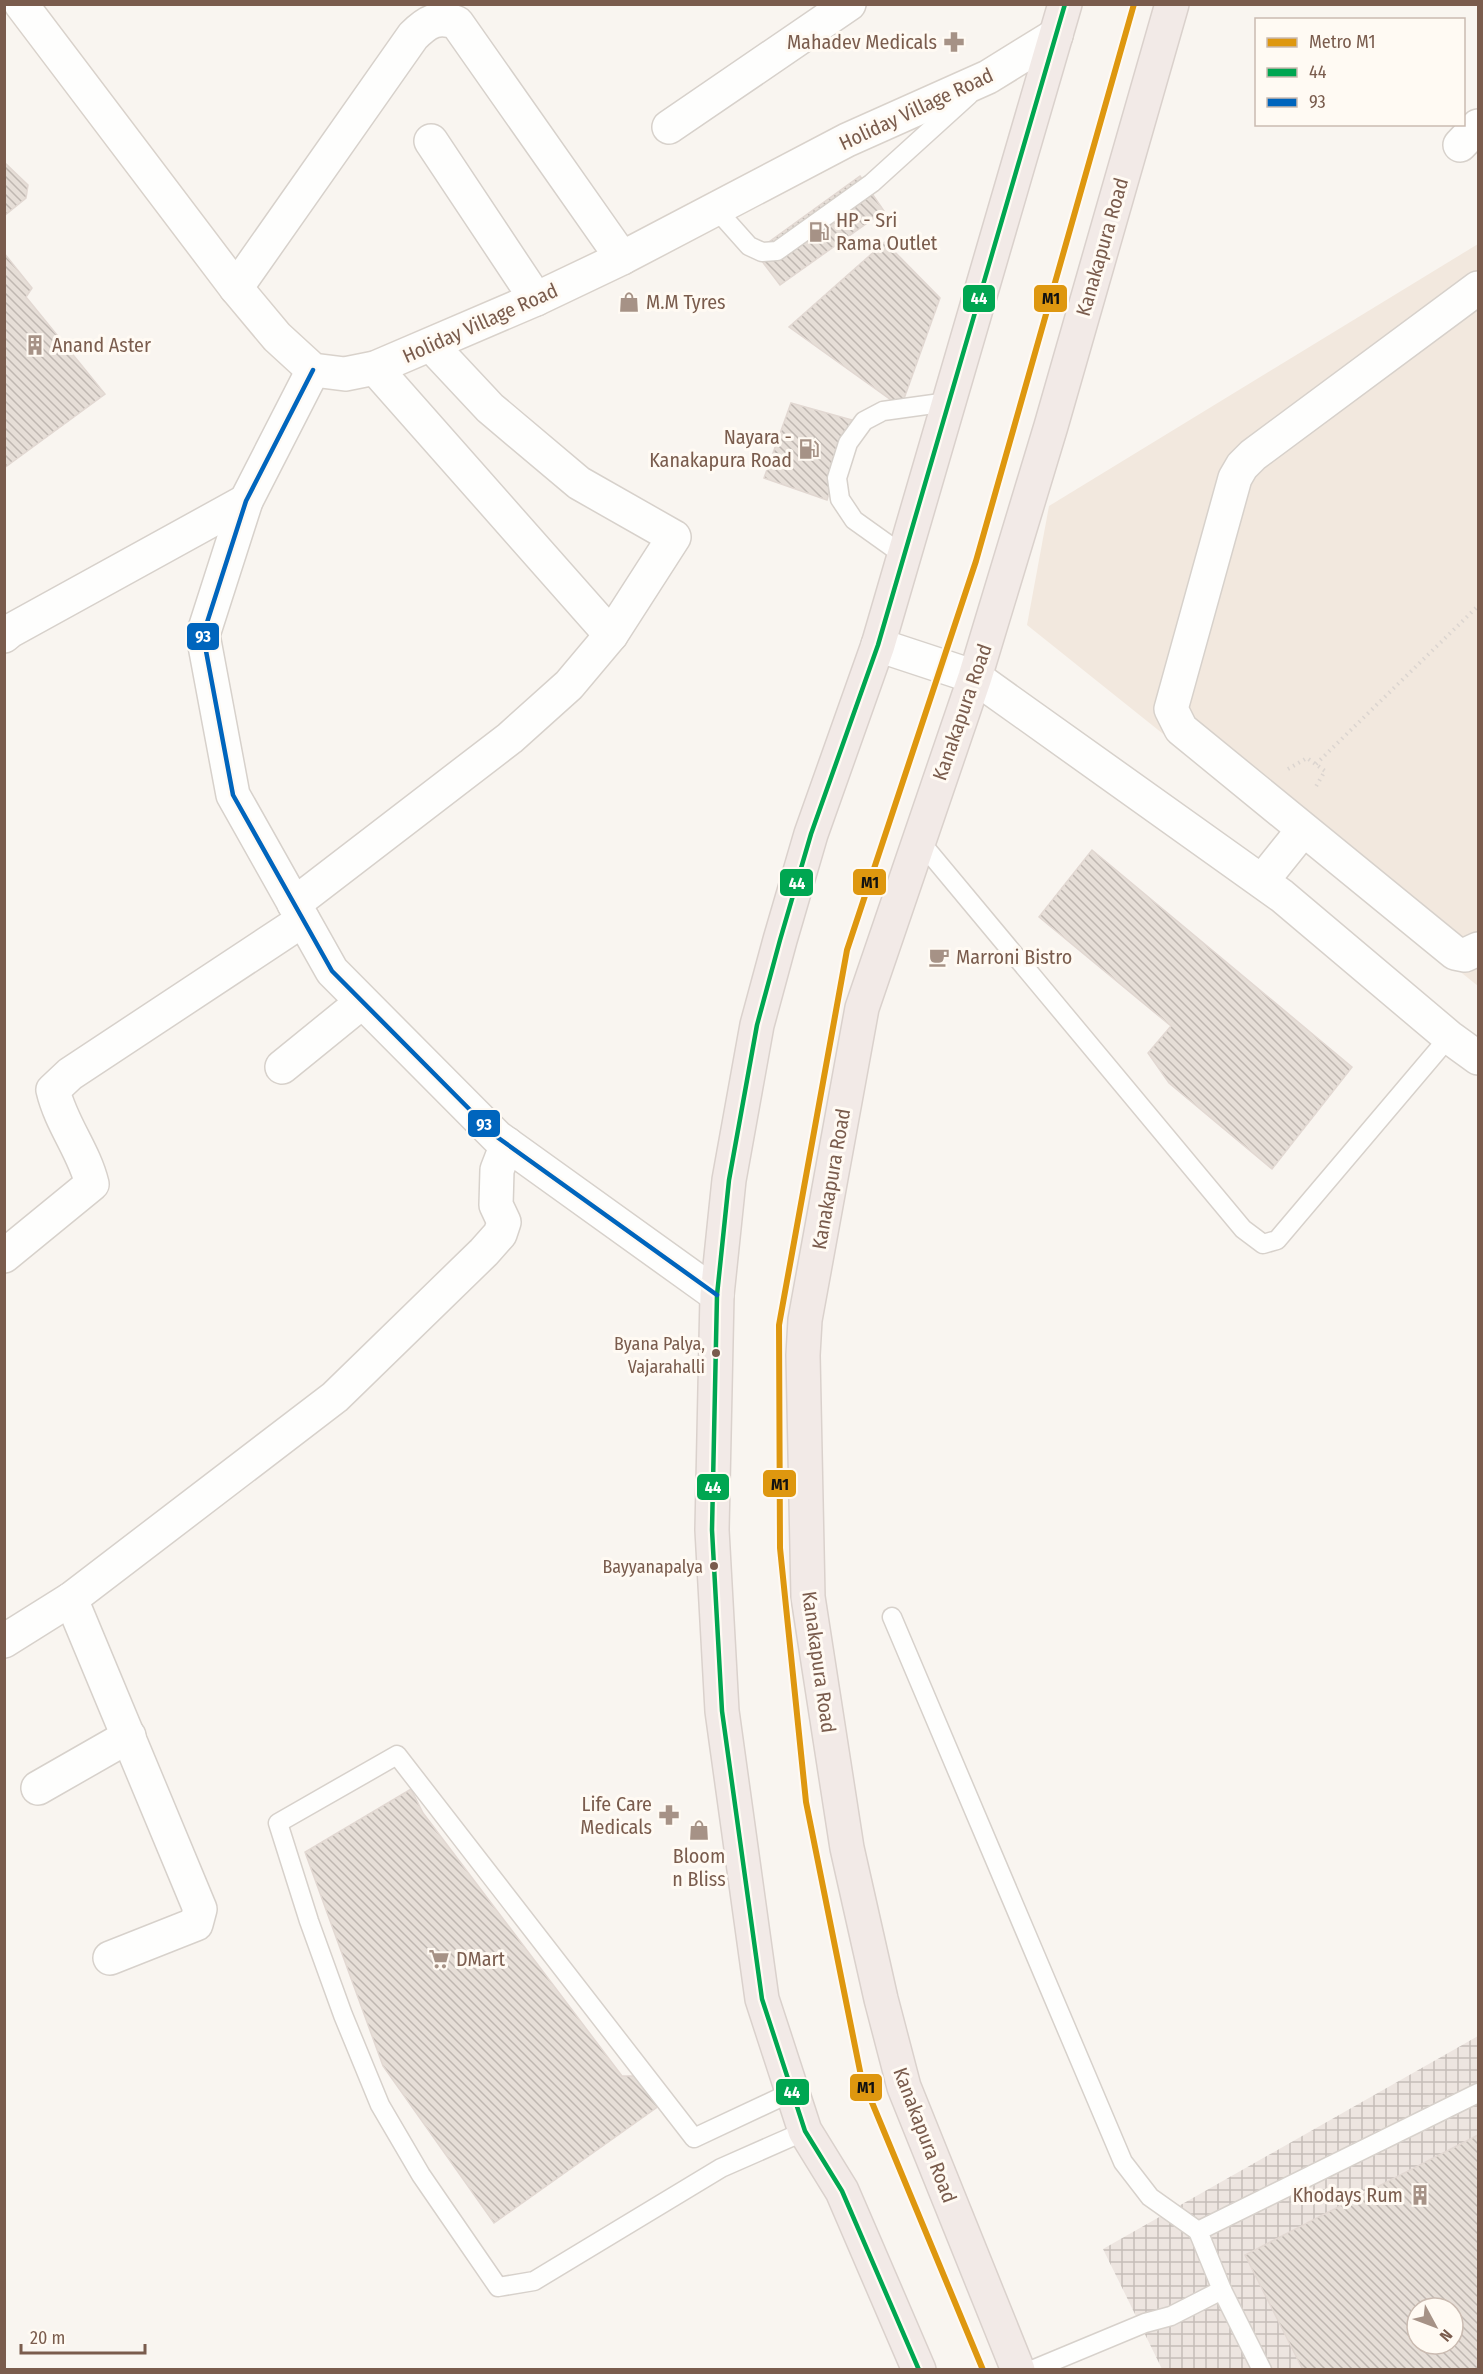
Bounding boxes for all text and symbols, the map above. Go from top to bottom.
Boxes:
legend [1255,18,1465,126]
place label: Mahadev Medicals [787,30,937,54]
pharmacy icon: Mahadev Medicals [942,30,966,54]
text: Metro M1 [1309,31,1376,53]
text: 44 [1309,61,1327,83]
street label: Holiday Village Road [835,63,997,155]
text: 93 [1309,91,1326,113]
street label: Kanakapura Road [1071,175,1133,319]
place label: HP - Sri Rama Outlet [836,208,938,255]
fuel station icon: HP - Sri Rama Outlet [807,220,831,244]
street label: Holiday Village Road [399,278,561,368]
line badge: 44 [962,284,996,313]
line badge: M1 [1033,284,1068,313]
text: 44 [971,289,987,308]
text: M1 [1042,289,1060,308]
shop icon: M.M Tyres [617,290,641,314]
place label: M.M Tyres [646,290,726,314]
building icon: Anand Aster [23,333,47,357]
place label: Anand Aster [52,333,151,357]
place label: Nayara - Kanakapura Road [649,425,792,472]
fuel station icon: Nayara - Kanakapura Road [797,437,821,461]
line badge: 93 [186,622,220,651]
text: 93 [195,627,211,646]
street label: Kanakapura Road [927,641,997,783]
line badge: 44 [779,868,814,897]
line badge: M1 [852,868,887,896]
text: M1 [861,873,879,892]
text: 44 [789,874,805,893]
cafe icon: Marroni Bistro [927,945,951,969]
place label: Marroni Bistro [956,945,1072,969]
street label: Kanakapura Road [807,1107,855,1251]
line badge: 93 [467,1109,501,1138]
text: 93 [476,1115,492,1134]
place label: Byana Palya, Vajarahalli [614,1333,705,1378]
marker: Byana Palya, Vajarahalli [710,1347,722,1359]
line badge: M1 [762,1469,797,1498]
line badge: 44 [696,1473,730,1501]
text: M1 [771,1475,789,1494]
text: 44 [705,1478,721,1497]
place label: Bayyanapalya [602,1556,703,1578]
marker: Bayyanapalya [708,1560,720,1572]
street label: Kanakapura Road [797,1590,841,1734]
place label: Life Care Medicals [580,1792,652,1839]
pharmacy icon: Life Care Medicals [657,1803,681,1827]
shop icon: Bloom n Bliss [687,1818,711,1842]
place label: Bloom n Bliss [672,1844,726,1891]
supermarket icon: DMart [427,1947,451,1971]
place label: DMart [456,1947,505,1971]
street label: Kanakapura Road [888,2064,962,2206]
line badge: M1 [849,2073,883,2102]
line badge: 44 [775,2078,810,2106]
text: M1 [857,2078,875,2097]
text: 44 [784,2083,800,2102]
place label: Khodays Rum [1292,2183,1403,2207]
building icon: Khodays Rum [1408,2183,1432,2207]
north arrow [1405,2296,1465,2356]
scale bar [21,2317,146,2355]
text: N [1436,2326,1456,2345]
text: 20 m [30,2327,65,2349]

